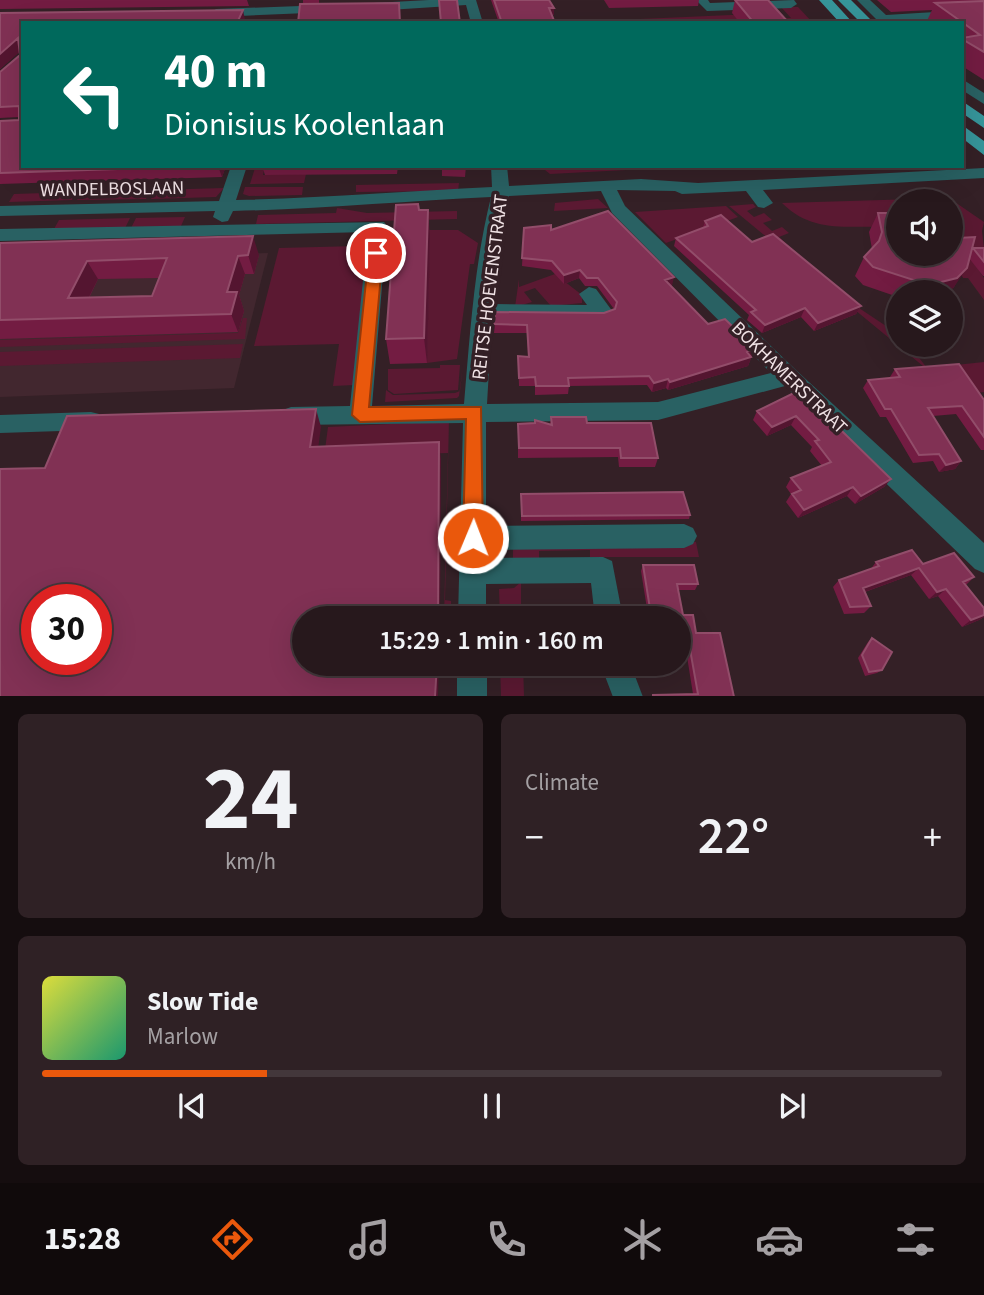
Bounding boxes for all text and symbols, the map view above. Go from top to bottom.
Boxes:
text: 40 m [164,37,268,107]
icon: left [49,49,140,140]
text: Dionisius Koolenlaan [164,102,445,148]
street label: WANDELBOSLAAN [40,175,185,204]
map controls [886,189,963,357]
button: sound [886,189,963,266]
street label: REITSE HOEVENSTRAAT [466,193,515,381]
pin [346,223,406,283]
icon: arrive [357,234,395,272]
button: layers [886,280,963,357]
street label: BOKHAMERSTRAAT [725,315,853,441]
position arrow [436,501,510,575]
speed limit sign: 30 [21,584,112,675]
text: 15:29 · 1 min · 160 m [379,622,604,659]
text: 24 [202,735,299,864]
text: Climate [525,766,599,799]
text: 22° [698,800,769,874]
text: − [525,811,544,865]
text: + [923,811,942,865]
text: km/h [225,845,276,878]
text: Slow Tide [147,983,258,1020]
text: Marlow [147,1020,218,1053]
icon: previous [173,1087,211,1125]
icon: pause [473,1087,511,1125]
icon: next [773,1087,811,1125]
icon: directions [208,1215,257,1264]
icon: music [345,1215,394,1264]
icon: phone [482,1215,531,1264]
icon: climate [618,1215,667,1264]
icon: car [755,1215,804,1264]
icon: filters [891,1215,940,1264]
text: 15:28 [44,1216,121,1262]

